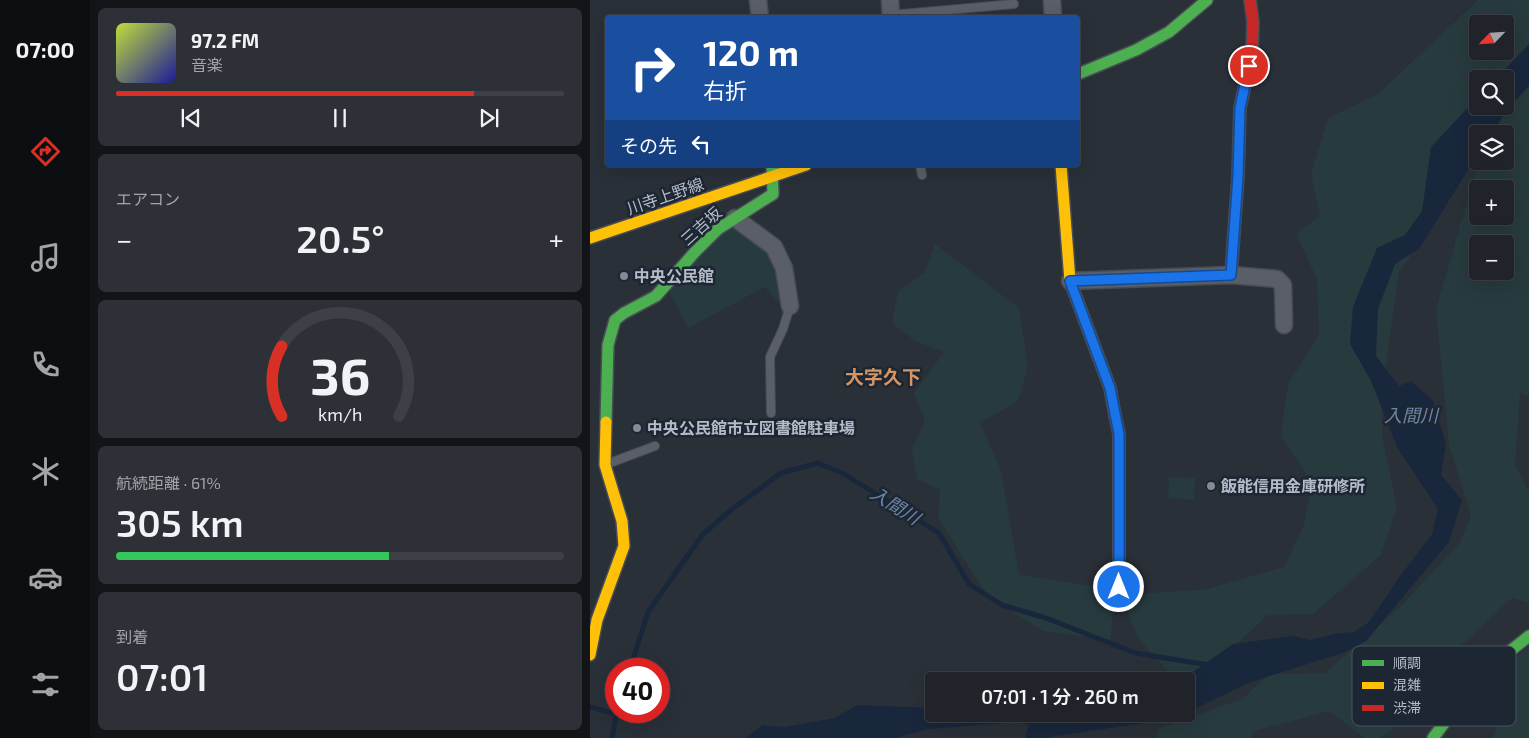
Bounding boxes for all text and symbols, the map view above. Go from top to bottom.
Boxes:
north arrow [1469,15,1514,60]
map controls [1469,15,1514,280]
text: 97.2 FM [191,29,259,52]
text: 120 m [703,31,799,73]
icon: right [620,35,685,100]
text: 07:00 [16,36,74,62]
pin [1228,45,1270,87]
icon: arrive [1235,52,1263,80]
text: 音楽 [191,55,223,74]
button: search [1469,70,1514,115]
text: 右折 [703,77,747,103]
icon: previous [177,104,205,132]
icon: pause [326,104,354,132]
icon: next [475,104,503,132]
button: layers [1469,125,1514,170]
icon: left [687,130,715,158]
icon: directions [28,134,63,169]
text: その先 [620,134,677,157]
street label: 川寺上野線 [624,174,706,218]
button: + [1469,180,1514,225]
text: エアコン [116,189,180,208]
street label: 三吉坂 [676,203,725,249]
text: 20.5° [296,215,385,261]
text: − [116,222,132,256]
text: + [549,222,564,256]
button: − [1469,235,1514,280]
icon: music [28,240,63,275]
place label: 中央公民館 [634,266,714,285]
marker: 中央公民館 [618,270,630,282]
text: 36 [310,343,370,405]
icon: phone [28,347,63,382]
district label: 大字久下 [845,365,921,388]
text: km/h [318,403,362,425]
water label: 入間川 [1384,404,1440,426]
place label: 中央公民館市立図書館駐車場 [647,418,855,437]
marker: 中央公民館市立図書館駐車場 [631,422,643,434]
icon: climate [28,454,63,489]
text: 航続距離 · 61% [116,473,221,492]
place label: 飯能信用金庫研修所 [1220,476,1365,495]
marker: 飯能信用金庫研修所 [1205,480,1217,492]
water label: 入間川 [867,482,926,530]
text: 305 km [116,499,244,545]
icon: car [28,560,63,595]
position arrow [1092,560,1144,612]
text: 到着 [116,627,148,646]
legend [1352,646,1516,726]
text: 07:01 [116,653,208,699]
text: 順調 [1393,654,1421,671]
speed limit sign: 40 [605,658,670,723]
icon: filters [28,667,63,702]
text: 混雑 [1393,676,1421,693]
text: 07:01 · 1 分 · 260 m [981,685,1139,708]
text: 渋滞 [1393,699,1421,716]

